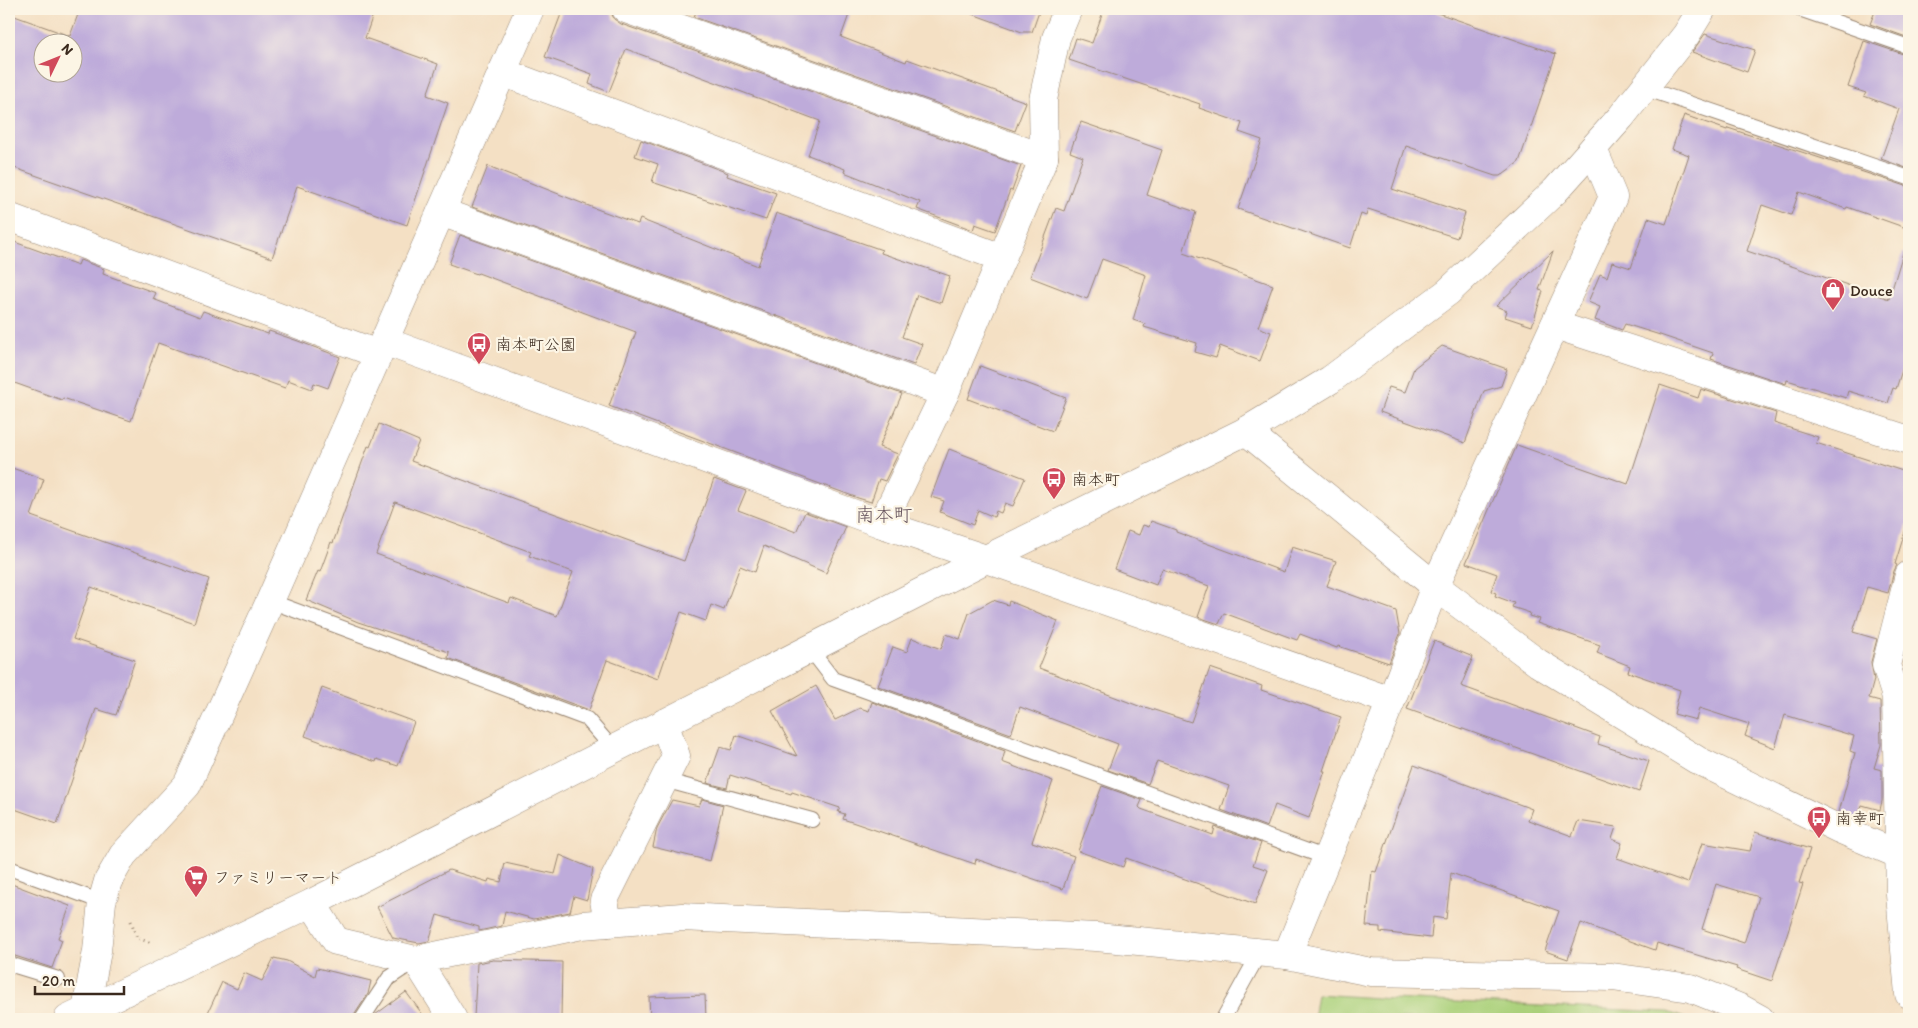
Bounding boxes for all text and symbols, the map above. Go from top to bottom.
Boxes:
north arrow [32,32,82,82]
text: N [58,40,77,59]
shop icon: Douce [1820,277,1846,311]
place label: Douce [1850,281,1893,300]
bus stop icon: 南本町公園 [466,331,492,365]
place label: 南本町公園 [496,335,576,354]
bus stop icon: 南本町 [1041,466,1067,500]
place label: 南本町 [1072,470,1120,489]
district label: 南本町 [855,503,913,526]
bus stop icon: 南幸町 [1806,805,1832,839]
place label: 南幸町 [1836,809,1884,828]
supermarket icon: ファミリーマート [183,864,209,898]
place label: ファミリーマート [214,868,342,887]
scale bar [35,963,124,995]
text: 20 m [42,972,76,990]

